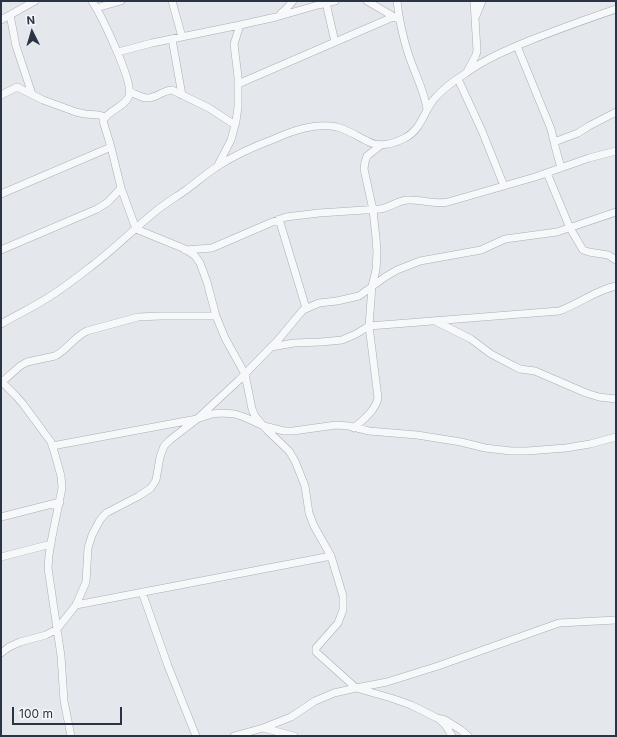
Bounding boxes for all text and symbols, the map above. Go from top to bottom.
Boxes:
north arrow [12,12,52,52]
text: N [26,13,36,27]
scale bar [14,699,124,725]
text: 100 m [19,706,53,721]

